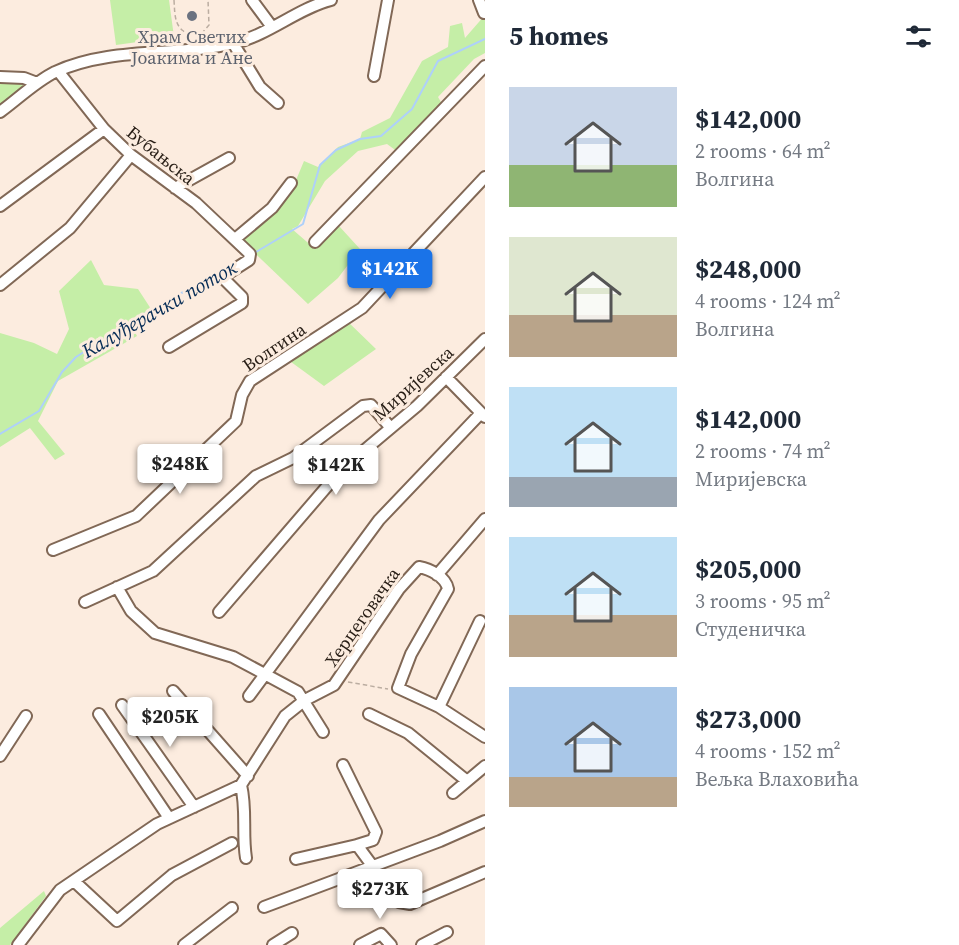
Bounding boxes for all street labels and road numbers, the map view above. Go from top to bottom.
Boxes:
street label: Бубањска [122,120,201,191]
street label: Волгина [237,316,311,377]
street label: Миријевска [367,339,459,426]
street label: Херцеговачка [319,562,406,672]

